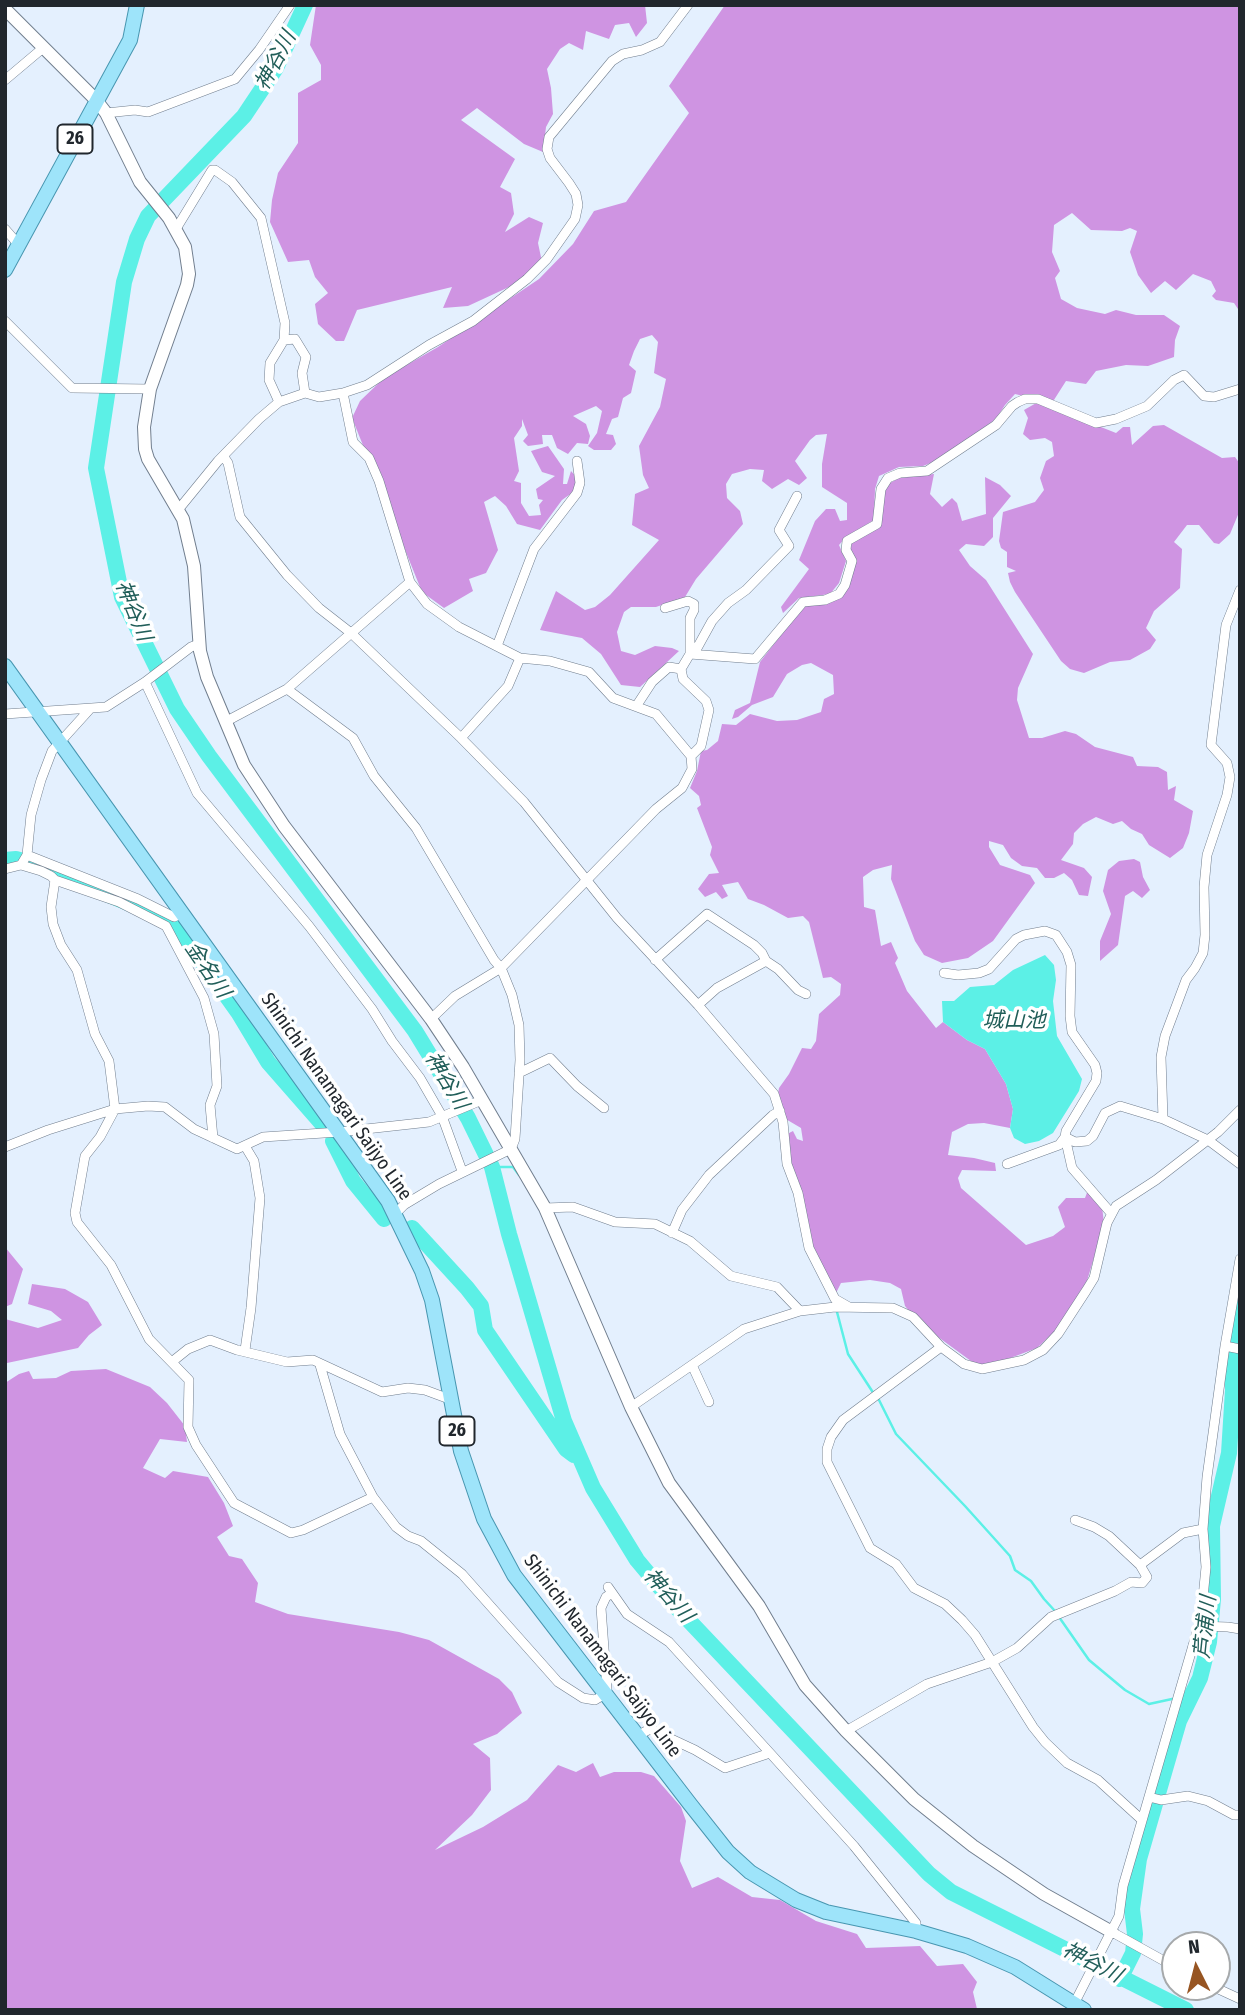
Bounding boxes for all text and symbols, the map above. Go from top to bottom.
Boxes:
water label: 神谷川 [250,27,302,95]
road number: 26 [57,124,92,154]
water label: 神谷川 [110,577,156,645]
water label: 金名川 [179,937,235,1003]
street label: Shinichi Nanamagari Saijyo Line [256,989,416,1205]
water label: 城山池 [983,1008,1045,1034]
water label: 神谷川 [419,1048,473,1114]
road number: 26 [440,1416,475,1446]
street label: Shinichi Nanamagari Saijyo Line [518,1550,686,1762]
water label: 神谷川 [638,1564,698,1628]
water label: 芦浦川 [1190,1594,1222,1660]
north arrow [1161,1931,1231,2001]
text: N [1187,1935,1201,1959]
water label: 神谷川 [1058,1937,1126,1989]

